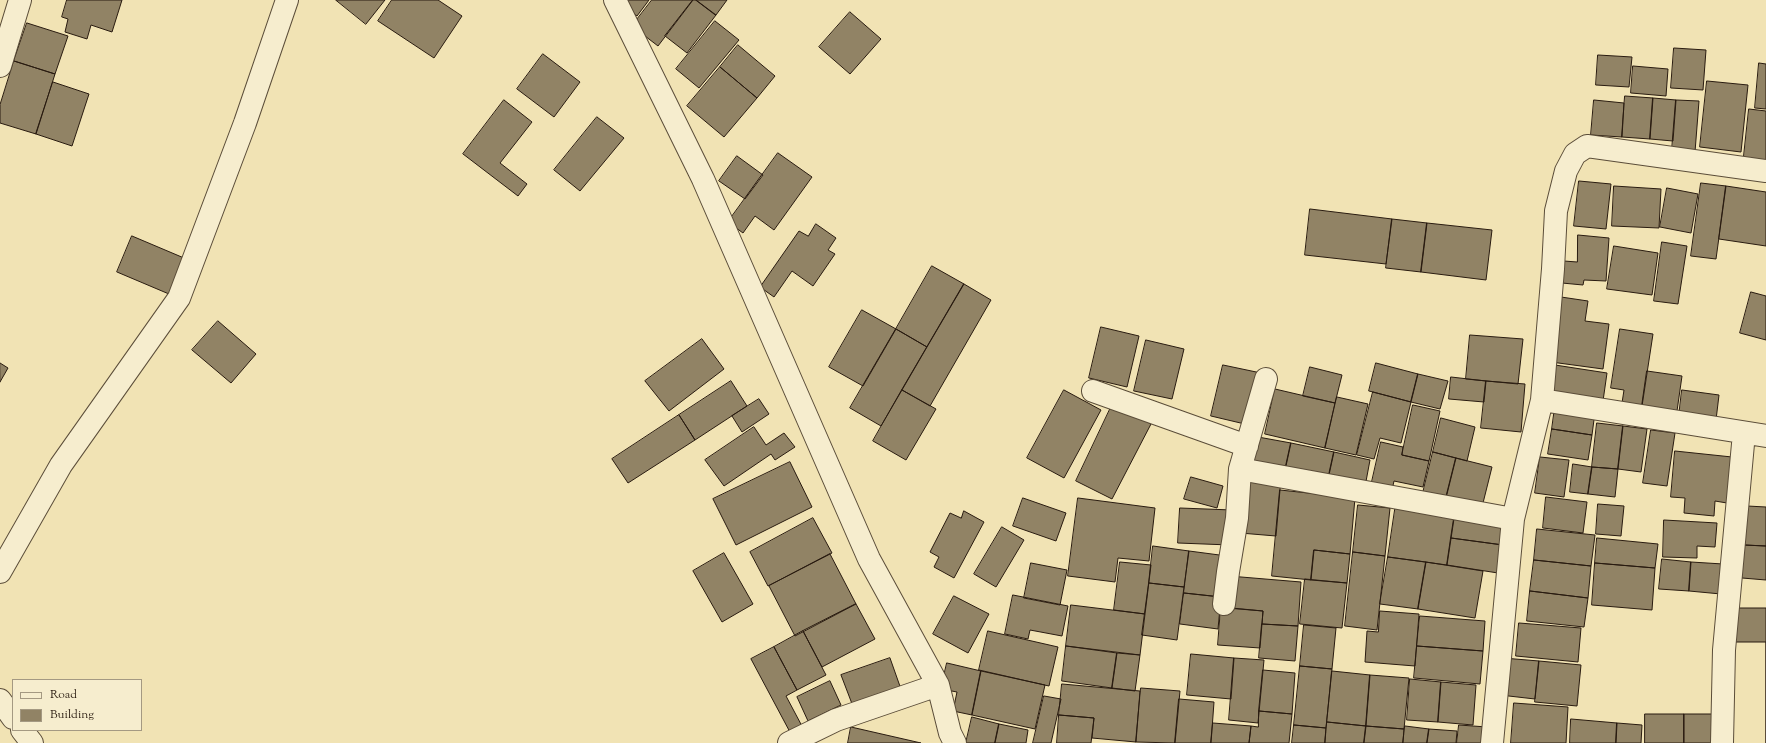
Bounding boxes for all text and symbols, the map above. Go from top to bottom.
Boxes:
legend [12,679,142,731]
text: Road [50,686,77,704]
text: Building [50,706,94,724]

